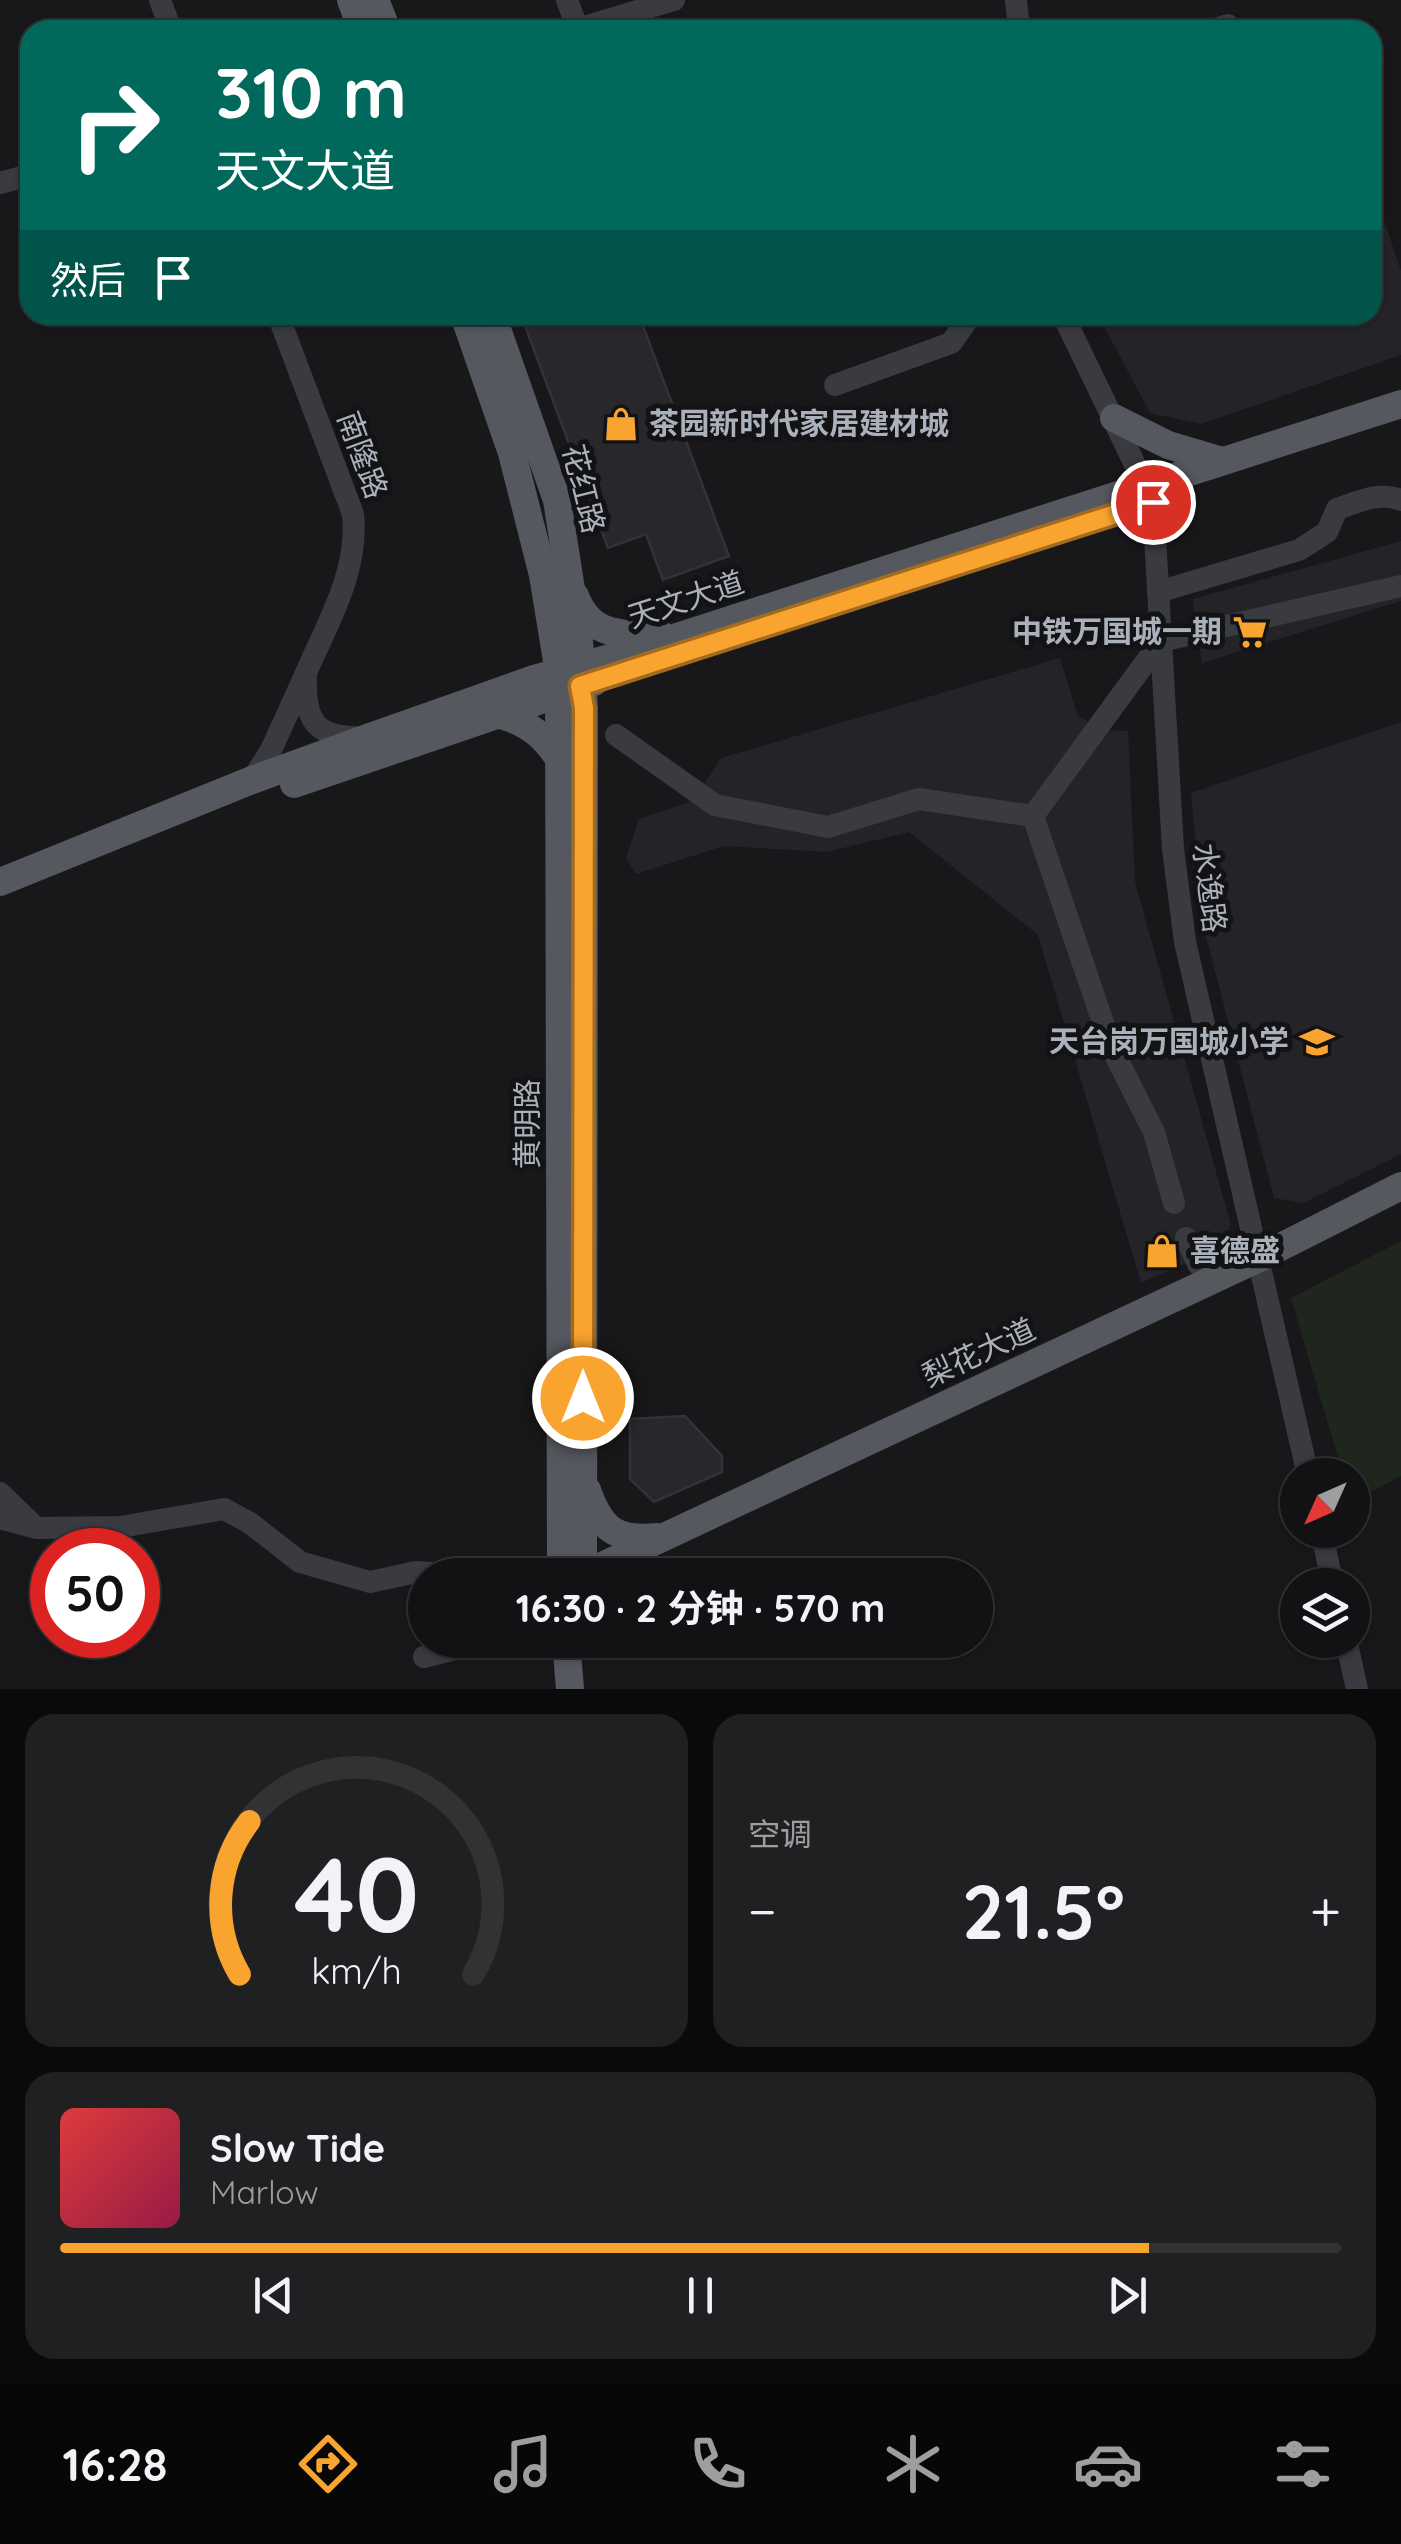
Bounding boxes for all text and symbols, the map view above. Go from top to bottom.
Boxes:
text: 310 m [215,48,407,136]
icon: right [50,60,180,190]
text: 天文大道 [215,142,395,198]
icon: arrive [146,250,201,305]
text: 然后 [50,256,126,304]
place label: 茶园新时代家居建材城 [649,404,949,442]
shop icon: 茶园新时代家居建材城 [602,405,640,443]
street label: 南隆路 [330,406,396,503]
street label: 花红路 [555,440,613,537]
pin [1111,460,1196,545]
icon: arrive [1126,475,1181,530]
street label: 天文大道 [623,562,749,636]
place label: 中铁万国城一期 [1012,612,1222,650]
supermarket icon: 中铁万国城一期 [1231,613,1269,651]
street label: 水逸路 [1186,841,1234,935]
place label: 天台岗万国城小学 [1049,1022,1289,1060]
school or university icon: 天台岗万国城小学 [1298,1023,1336,1061]
street label: 黄明路 [508,1079,546,1169]
place label: 喜德盛 [1190,1231,1280,1269]
shop icon: 喜德盛 [1143,1232,1181,1270]
street label: 梨花大道 [916,1310,1041,1395]
position arrow [531,1346,635,1450]
north arrow [1280,1458,1370,1548]
map controls [1280,1458,1370,1658]
speed limit sign: 50 [30,1528,160,1658]
button: layers [1280,1568,1370,1658]
text: 16:30 · 2 分钟 · 570 m [516,1584,885,1632]
text: 空调 [748,1814,812,1854]
text: 40 [294,1828,419,1958]
text: 21.5° [962,1864,1125,1958]
text: − [748,1876,777,1945]
text: + [1310,1876,1341,1945]
text: km/h [311,1948,402,1993]
text: Slow Tide [210,2124,385,2172]
text: Marlow [210,2172,319,2212]
icon: previous [246,2268,301,2323]
icon: pause [673,2268,728,2323]
icon: next [1100,2268,1155,2323]
icon: directions [293,2429,363,2499]
icon: music [488,2429,558,2499]
icon: phone [683,2429,753,2499]
icon: climate [878,2429,948,2499]
icon: car [1073,2429,1143,2499]
icon: filters [1268,2429,1338,2499]
text: 16:28 [63,2436,168,2492]

